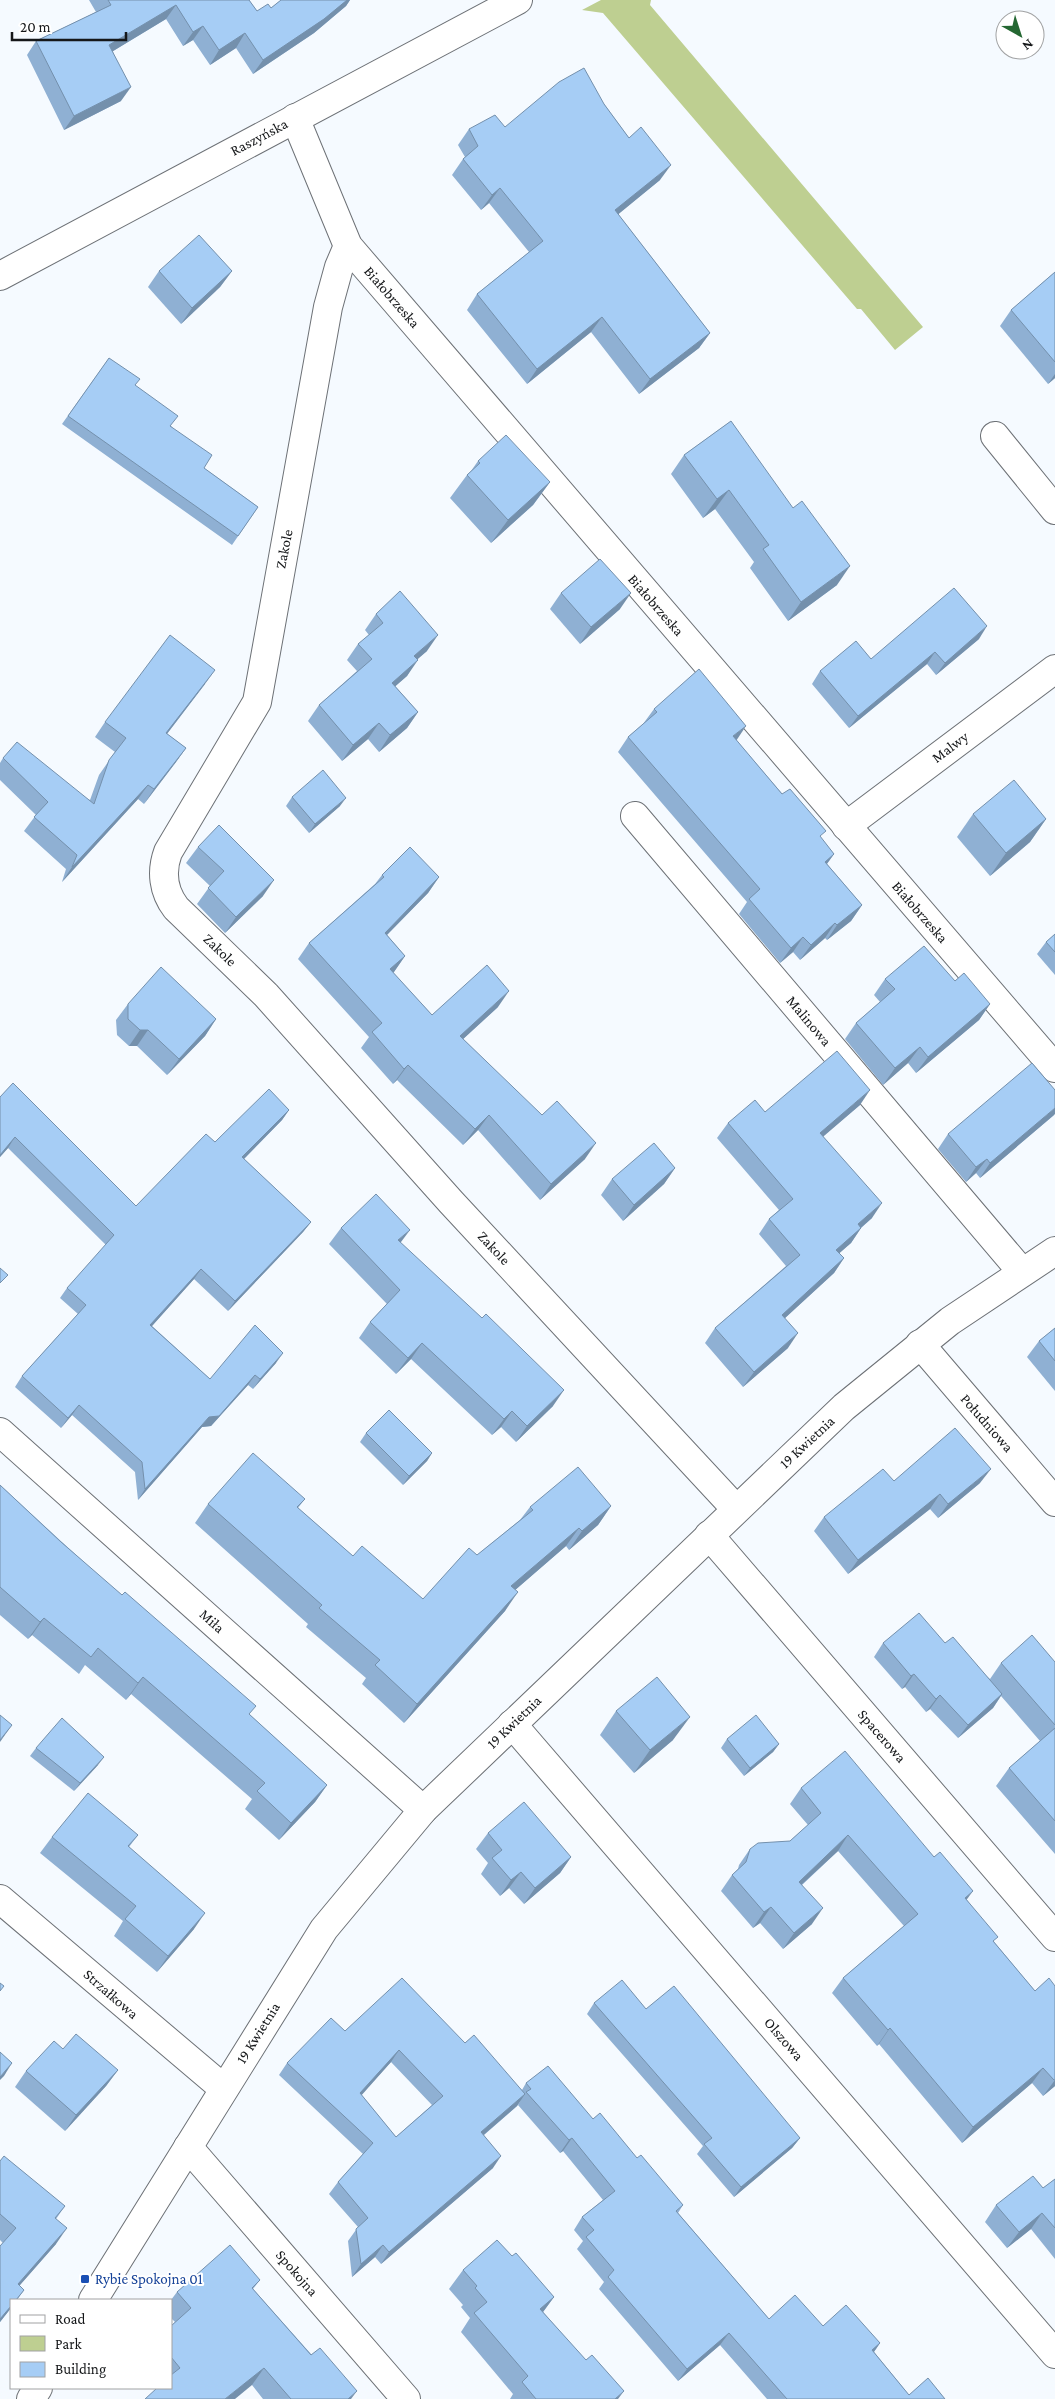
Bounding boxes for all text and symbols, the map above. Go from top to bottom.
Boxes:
scale bar [12,10,126,42]
north arrow [995,10,1045,60]
text: 20 m [20,19,51,35]
text: N [1019,36,1037,55]
street label: Raszyńska [228,115,291,160]
street label: Białobrzeska [361,263,423,331]
street label: Zakole [272,528,296,570]
street label: Białobrzeska [625,571,687,639]
street label: Malwy [929,728,972,767]
street label: Białobrzeska [889,878,951,946]
street label: Zakole [200,930,240,970]
street label: Malinowa [783,993,835,1049]
street label: Zakole [475,1228,514,1268]
street label: Południowa [957,1391,1017,1455]
street label: 19 Kwietnia [776,1413,838,1471]
street label: Miła [197,1606,228,1636]
street label: 19 Kwietnia [484,1692,544,1752]
street label: Spacerowa [854,1706,909,1766]
street label: Strzałkowa [81,1966,142,2022]
street label: 19 Kwietnia [233,1999,283,2066]
street label: Olszowa [761,2014,807,2064]
street label: Spokojna [272,2247,321,2300]
place label: Rybie Spokojna 01 [95,2271,203,2288]
marker: Rybie Spokojna 01 [79,2273,91,2285]
legend [10,2299,172,2389]
text: Road [55,2311,86,2327]
text: Park [55,2336,82,2352]
text: Building [55,2361,106,2378]

